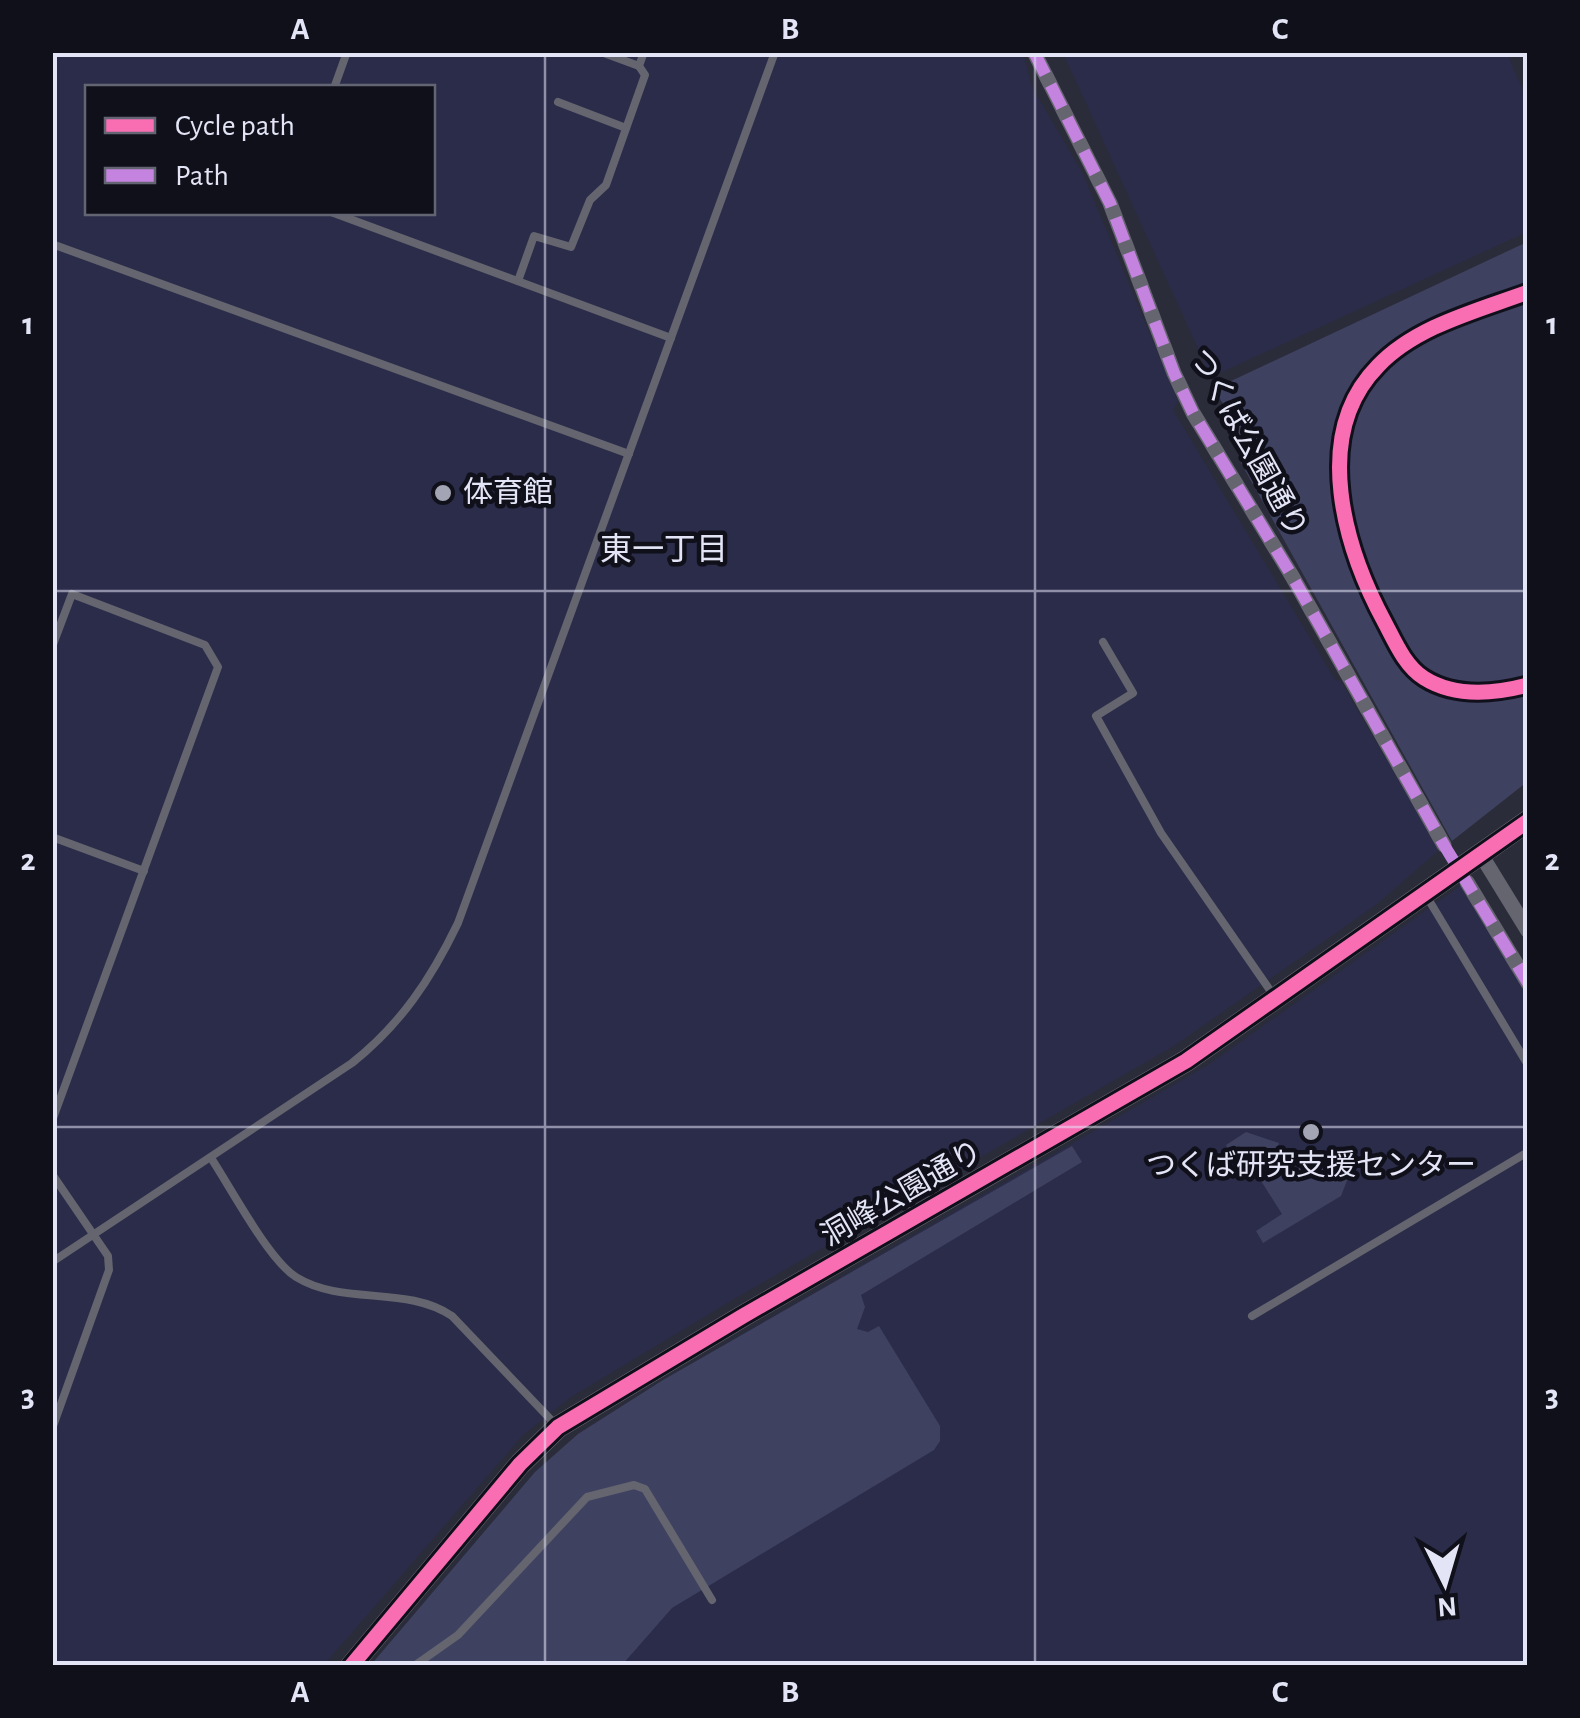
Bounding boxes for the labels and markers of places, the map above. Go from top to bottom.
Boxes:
place label: 体育館 [463,476,553,508]
marker: 体育館 [432,482,454,504]
marker: つくば研究支援センター [1300,1121,1322,1143]
place label: つくば研究支援センター [1146,1149,1476,1181]

